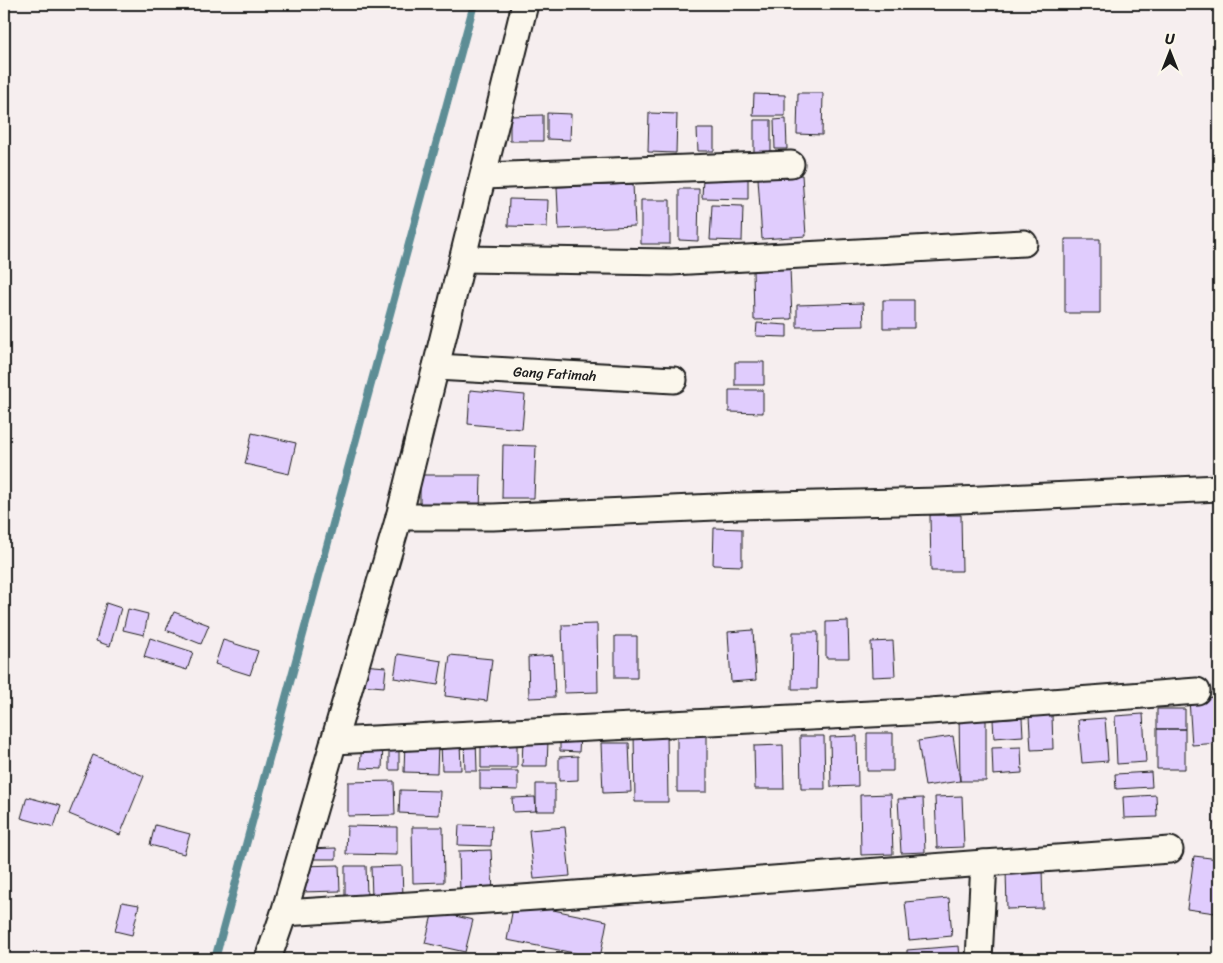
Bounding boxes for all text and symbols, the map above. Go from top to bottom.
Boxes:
text: U [1165,27,1175,52]
north arrow [1146,28,1196,78]
street label: Gang Fatimah [513,359,597,388]

